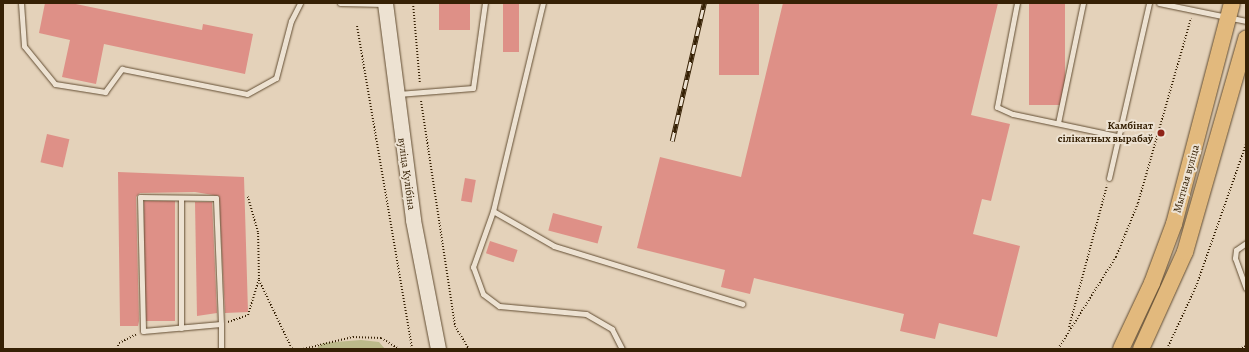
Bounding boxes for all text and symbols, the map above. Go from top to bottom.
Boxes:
place label: Камбінат сілікатных вырабаў [1058,120,1153,146]
marker: Камбінат сілікатных вырабаў [1156,128,1166,138]
street label: вуліца Кулібіна [394,137,418,211]
street label: Мытная вуліца [1171,143,1203,215]

